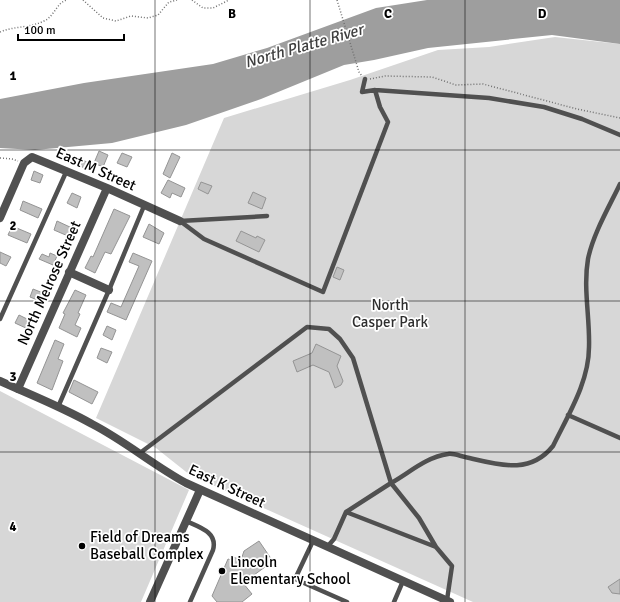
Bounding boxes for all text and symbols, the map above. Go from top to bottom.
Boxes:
text: B [228,6,236,22]
text: C [384,6,392,22]
text: D [538,6,547,22]
scale bar [18,16,124,42]
water label: North Platte River [242,19,368,72]
text: 100 m [24,23,56,38]
text: 1 [9,68,17,84]
street label: East M Street [53,143,139,195]
text: 2 [9,218,17,234]
street label: North Melrose Street [14,218,84,348]
park label: North Casper Park [352,296,429,331]
text: 3 [9,369,17,385]
street label: East K Street [186,460,268,512]
text: 4 [9,519,17,535]
place label: Field of Dreams Baseball Complex [90,528,204,563]
marker: Field of Dreams Baseball Complex [77,541,87,551]
place label: Lincoln Elementary School [230,553,351,588]
marker: Lincoln Elementary School [217,566,227,576]

